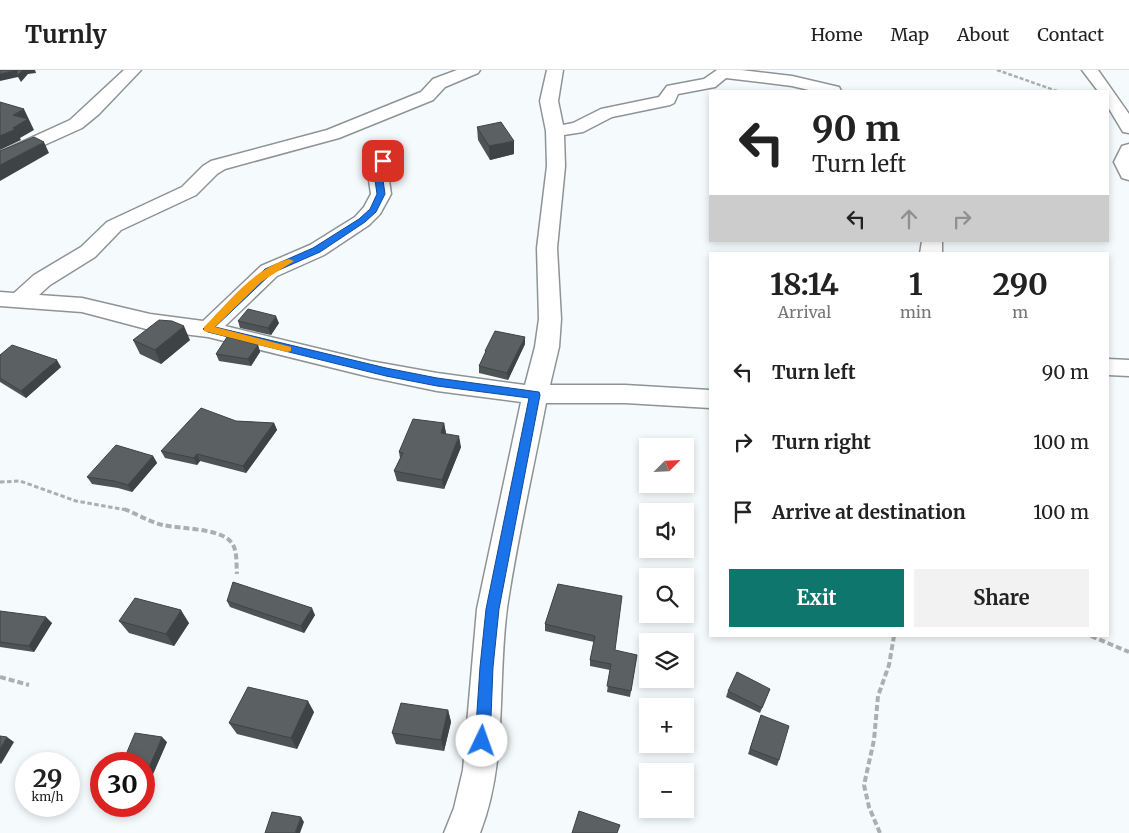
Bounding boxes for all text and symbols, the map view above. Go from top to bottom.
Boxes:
text: Turnly [25,19,107,50]
text: Home [811,23,863,46]
text: Map [891,23,929,46]
text: About [957,23,1009,46]
text: Contact [1037,23,1104,46]
text: 90 m [812,107,900,151]
icon: left [729,110,794,175]
pin [362,140,404,182]
icon: arrive [369,147,397,175]
text: Turn left [812,150,906,178]
icon: left [842,205,870,233]
icon: ahead [895,205,923,233]
icon: right [948,205,976,233]
text: 18:14 [770,265,839,303]
text: 1 [909,265,923,303]
text: 290 [993,265,1048,303]
text: Arrival [778,302,831,322]
text: min [900,302,932,322]
text: m [1012,302,1028,322]
icon: left [729,358,757,386]
text: Turn left [772,360,856,384]
text: 90 m [1042,360,1089,384]
icon: right [729,428,757,456]
text: Turn right [772,430,871,454]
text: 100 m [1033,430,1089,454]
north arrow [639,438,694,492]
map controls [639,438,694,818]
icon: arrive [729,498,757,526]
text: Arrive at destination [772,500,966,524]
text: 100 m [1033,500,1089,524]
button: sound [639,503,694,558]
button: search [639,568,694,623]
button: Exit [729,569,904,627]
button: Share [914,569,1089,627]
button: layers [639,633,694,688]
button: + [639,698,694,753]
position arrow [455,714,507,766]
speed limit sign: 30 [90,752,155,817]
text: 29 [33,762,62,794]
button: − [639,763,694,818]
text: km/h [32,789,63,804]

